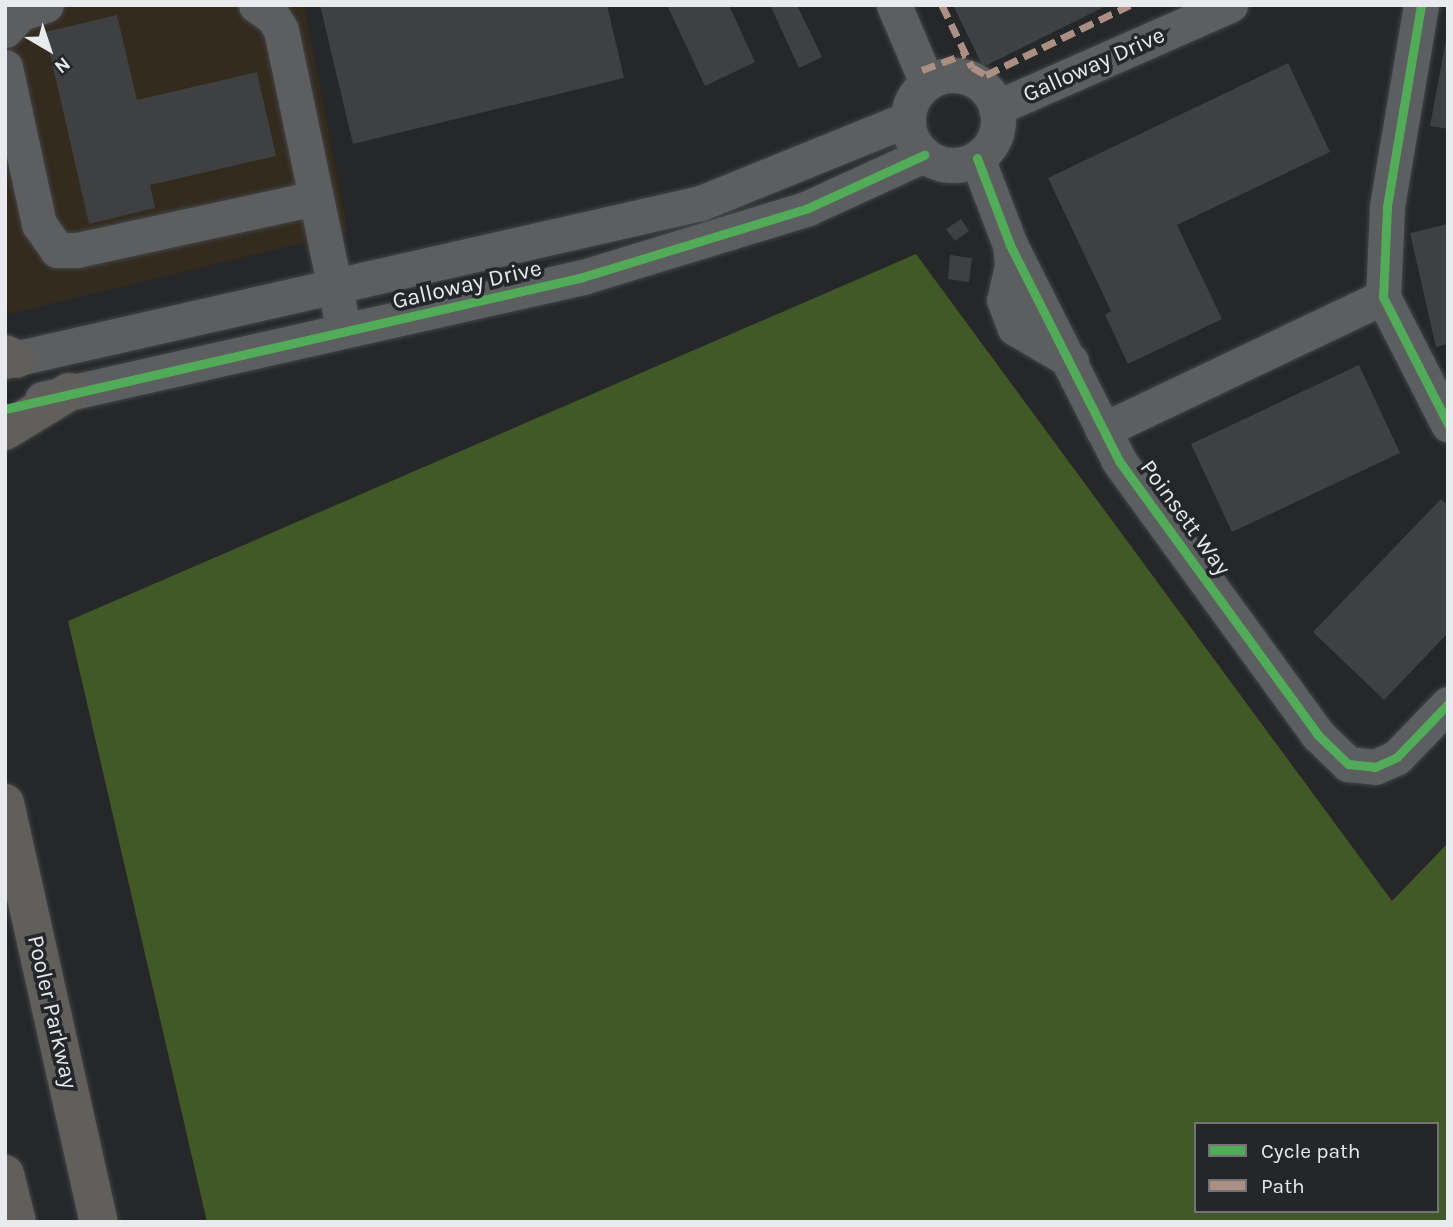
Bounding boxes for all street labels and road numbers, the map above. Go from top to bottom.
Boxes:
street label: Galloway Drive [1019,21,1169,109]
street label: Galloway Drive [390,254,544,316]
street label: Poinsett Way [1134,455,1236,581]
street label: Pooler Parkway [21,933,83,1091]

